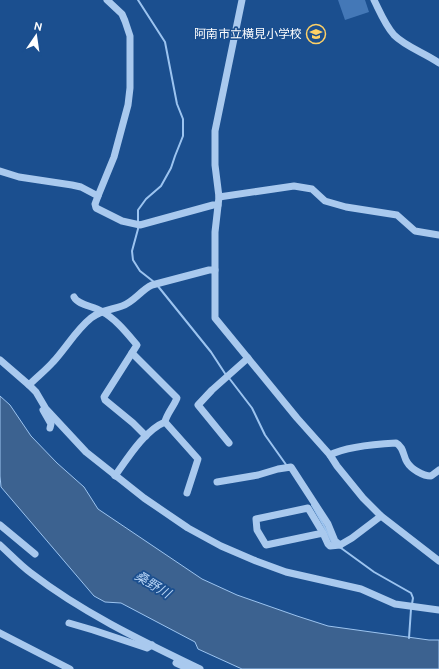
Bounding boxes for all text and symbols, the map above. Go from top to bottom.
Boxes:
north arrow [16,16,56,56]
text: N [33,19,44,33]
school or university icon: 阿南市立横見小学校 [305,23,327,45]
place label: 阿南市立横見小学校 [194,27,302,40]
water label: 桑野川 [133,568,175,601]

